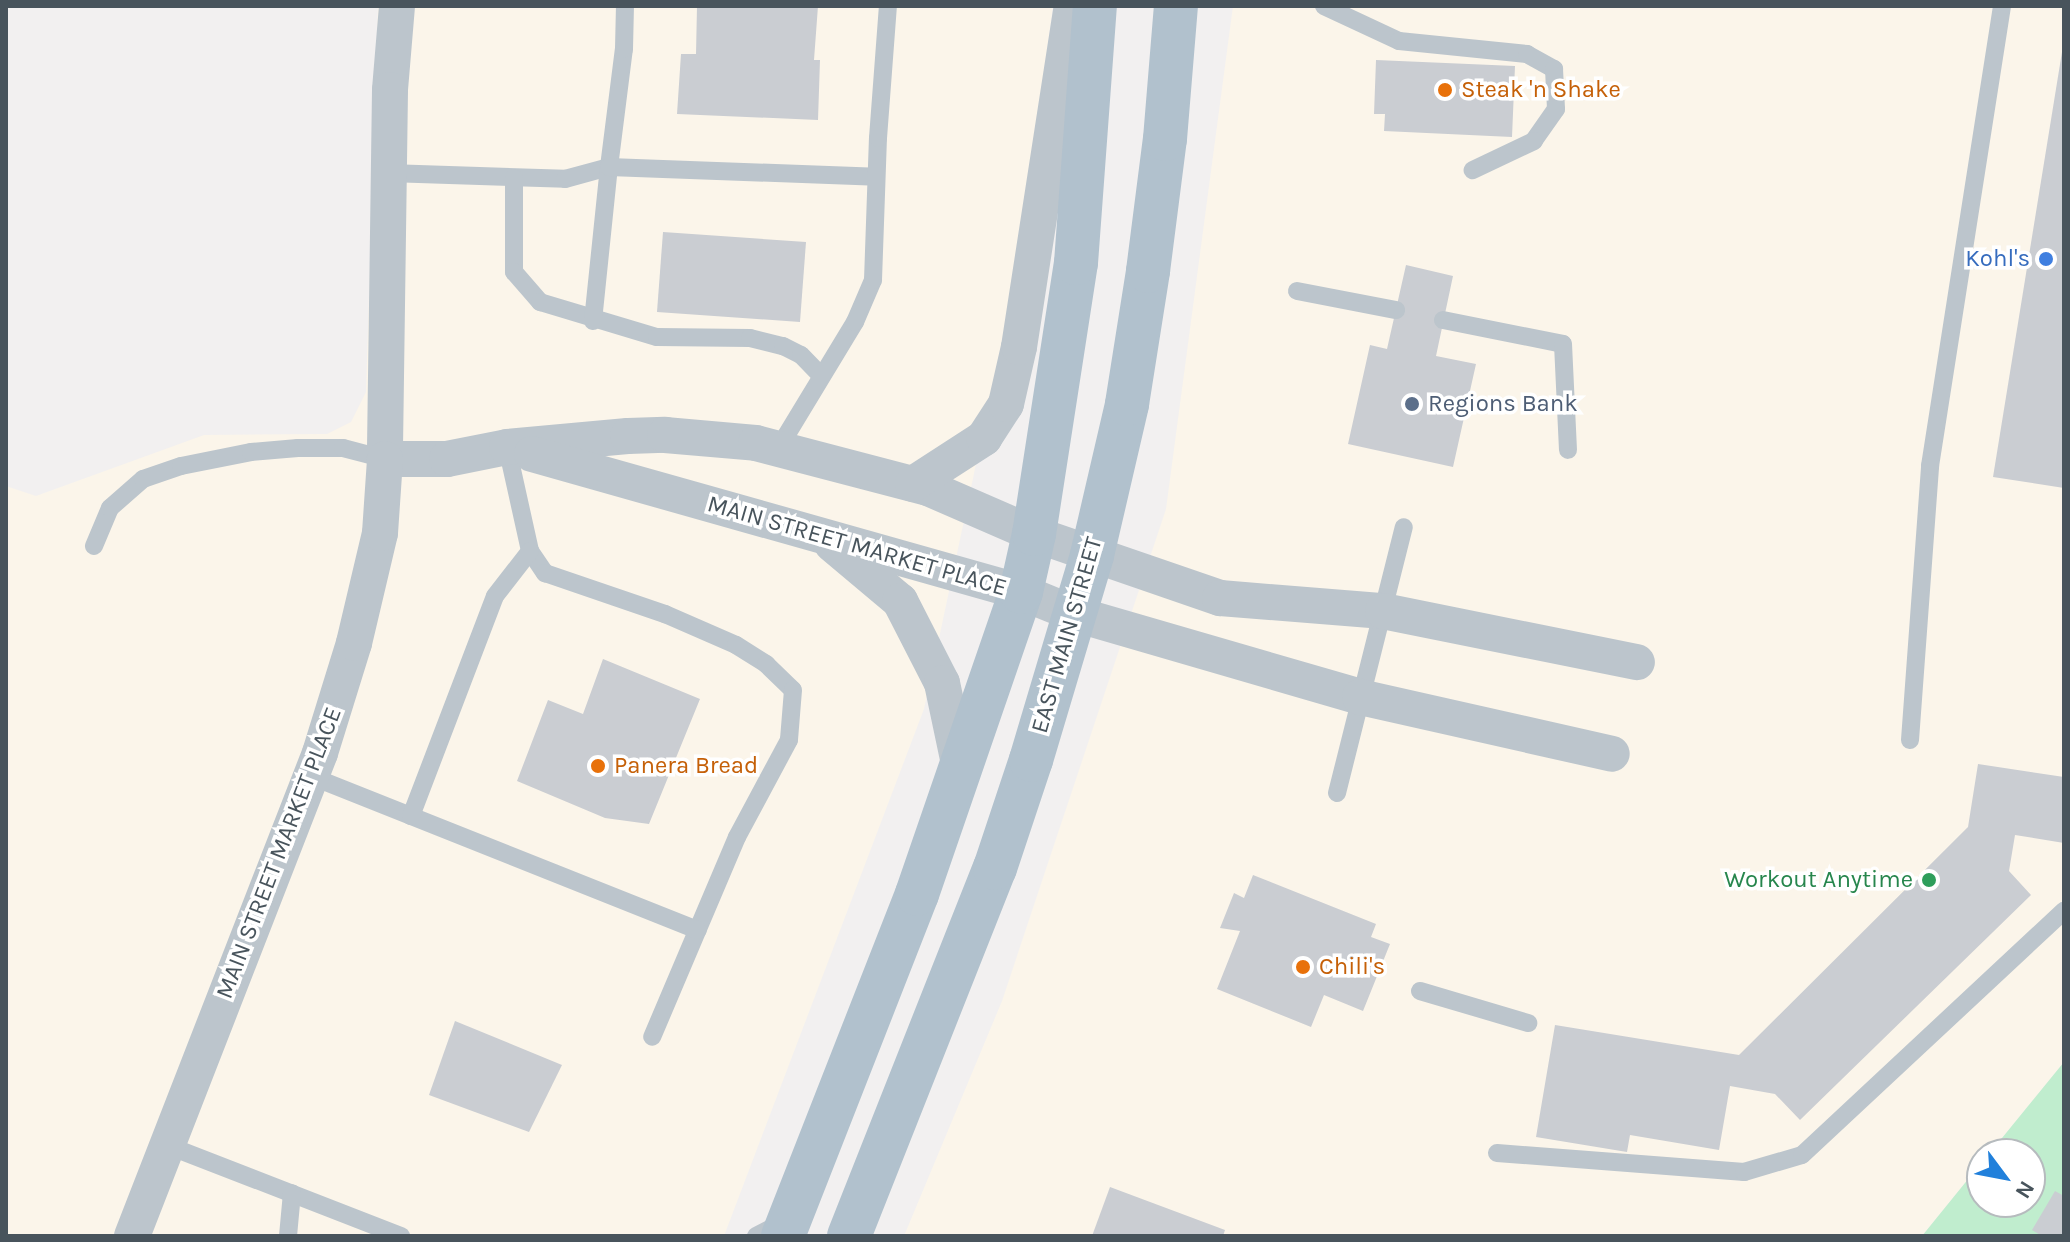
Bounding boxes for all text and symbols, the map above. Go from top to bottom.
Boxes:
place label: Steak 'n Shake [1461,76,1621,104]
marker: Steak 'n Shake [1436,81,1454,99]
place label: Kohl's [1965,245,2030,273]
marker: Kohl's [2037,250,2055,268]
place label: Regions Bank [1428,390,1578,418]
marker: Regions Bank [1403,395,1421,413]
street label: MAIN STREET MARKET PLACE [704,489,1010,603]
street label: EAST MAIN STREET [1025,534,1109,736]
street label: MAIN STREET MARKET PLACE [210,703,348,1003]
place label: Panera Bread [614,752,758,780]
marker: Panera Bread [589,757,607,775]
place label: Workout Anytime [1724,866,1913,894]
marker: Workout Anytime [1920,871,1938,889]
place label: Chili's [1319,953,1385,981]
marker: Chili's [1294,958,1312,976]
north arrow [1966,1138,2046,1218]
text: N [2009,1176,2040,1203]

